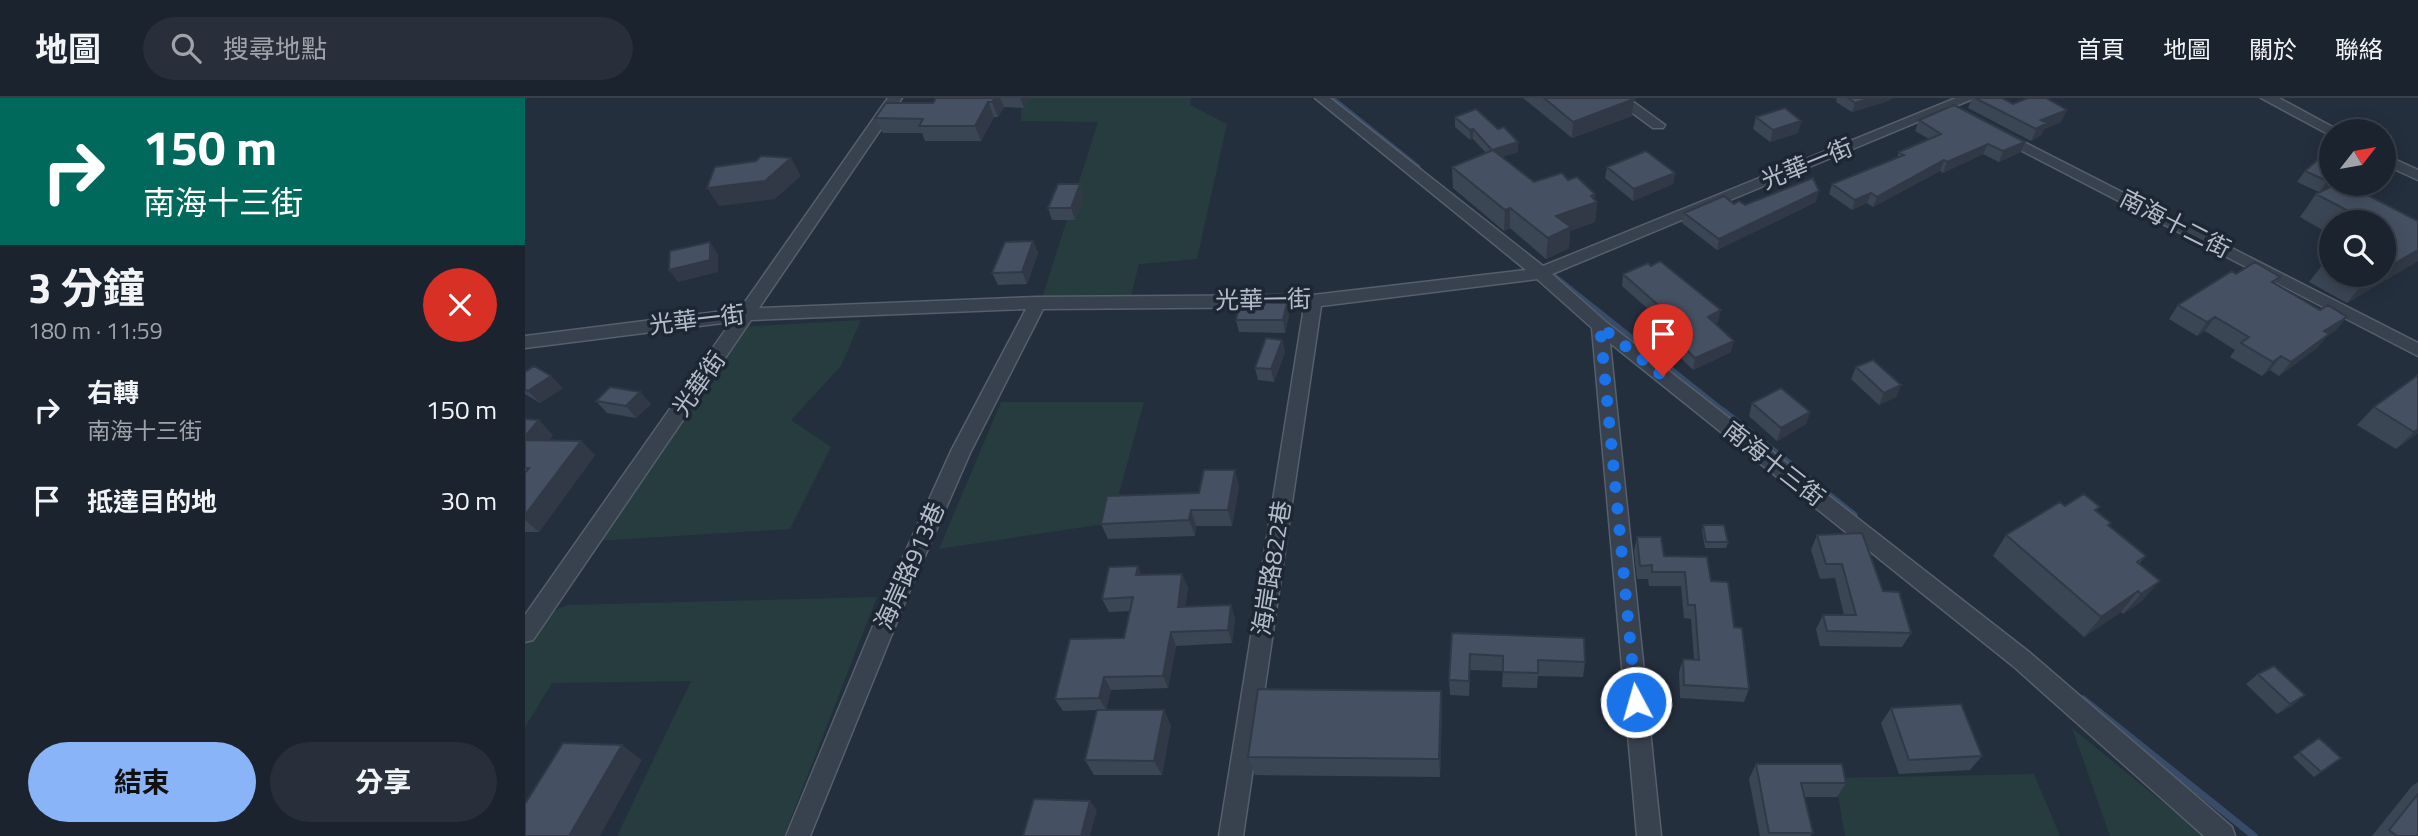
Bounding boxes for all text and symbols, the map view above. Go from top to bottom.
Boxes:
search box [143,17,633,80]
text: 地圖 [35,24,101,74]
icon: search [167,29,205,67]
text: 搜尋地點 [223,29,327,68]
text: 首頁 [2077,31,2125,67]
text: 地圖 [2163,31,2211,67]
text: 關於 [2249,31,2297,67]
text: 聯絡 [2335,31,2383,67]
text: 150 m [143,109,277,184]
north arrow [2319,119,2396,196]
map controls [2319,119,2396,287]
icon: right [28,126,119,217]
street label: 光華一街 [1755,128,1858,198]
text: 南海十三街 [143,178,303,226]
street label: 南海十二街 [2114,180,2237,266]
button: search [2319,210,2396,287]
text: 3 分鐘 [28,255,145,319]
button: close [423,268,497,342]
street label: 光華一街 [1215,280,1311,318]
street label: 光華一街 [647,295,747,343]
pin [1633,304,1693,376]
text: 180 m · 11:59 [28,313,163,348]
icon: arrive [1644,315,1682,353]
street label: 光華街 [663,344,734,423]
text: 右轉 [87,373,139,412]
text: 150 m [426,390,497,429]
icon: right [28,391,66,429]
street label: 南海十三街 [1716,412,1833,514]
text: 南海十三街 [87,413,202,448]
text: 30 m [440,481,497,520]
icon: arrive [28,482,66,520]
text: 抵達目的地 [87,482,217,521]
street label: 海岸路913巷 [865,496,953,635]
street label: 海岸路822巷 [1243,498,1299,638]
position arrow [1599,665,1673,739]
button: 結束 [28,742,256,822]
button: 分享 [270,742,497,822]

